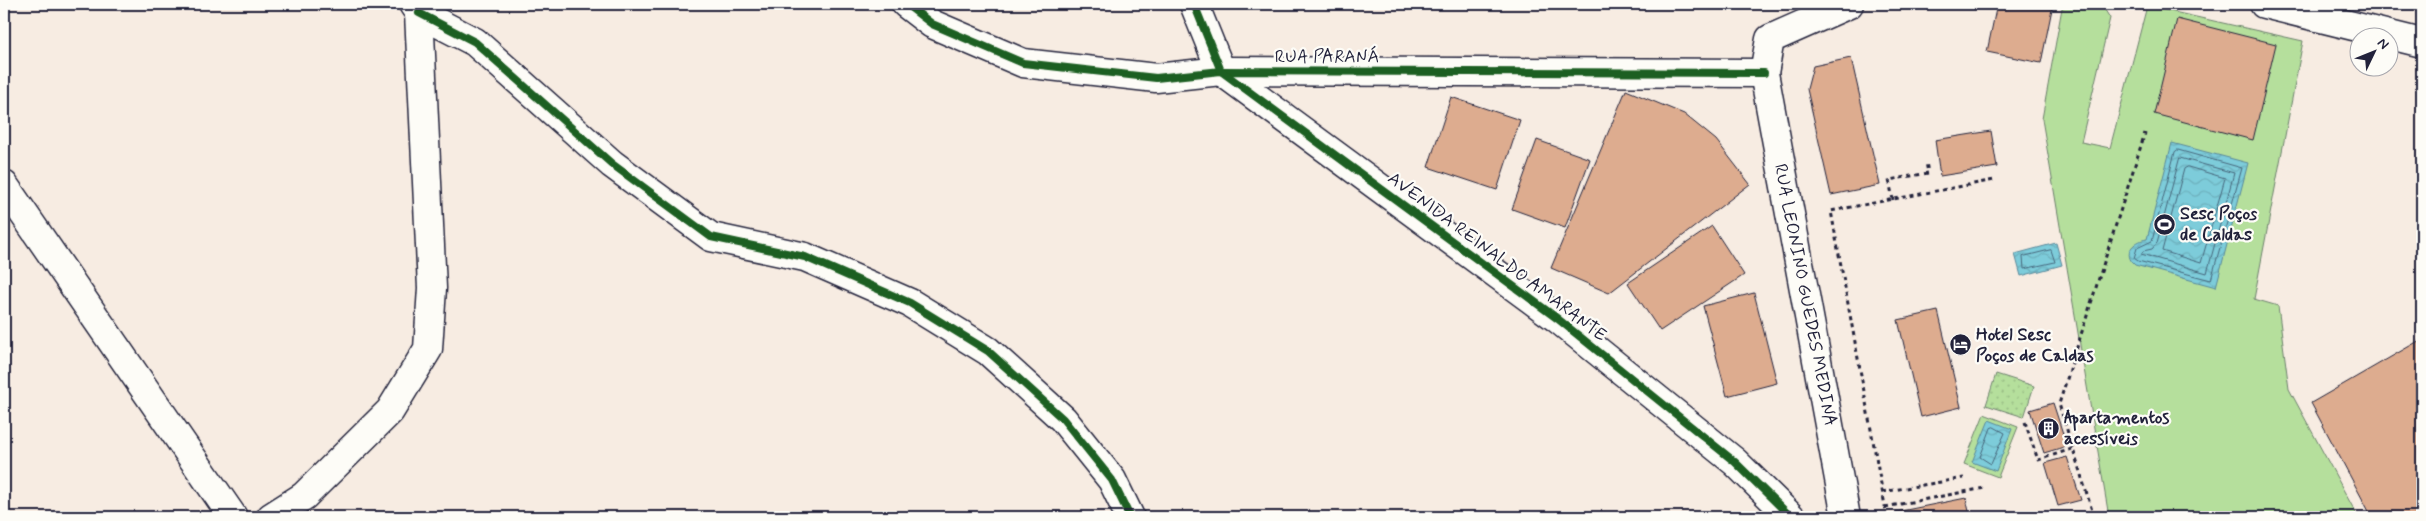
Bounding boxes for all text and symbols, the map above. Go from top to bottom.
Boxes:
north arrow [2348,28,2398,78]
text: N [2373,34,2393,53]
street label: RUA PARANÁ [1275,45,1379,69]
street label: RUA LEONINO GUEDES MEDINA [1768,162,1842,428]
street label: AVENIDA REINALDO AMARANTE [1383,167,1611,347]
place label: Sesc Poços de Caldas [2180,202,2257,247]
sports icon: Sesc Poços de Caldas [2152,212,2176,236]
place label: Hotel Sesc Poços de Caldas [1976,323,2094,368]
hotel icon: Hotel Sesc Poços de Caldas [1948,333,1972,357]
place label: Apartamentos acessíveis [2064,406,2169,451]
building icon: Apartamentos acessíveis [2036,416,2060,440]

